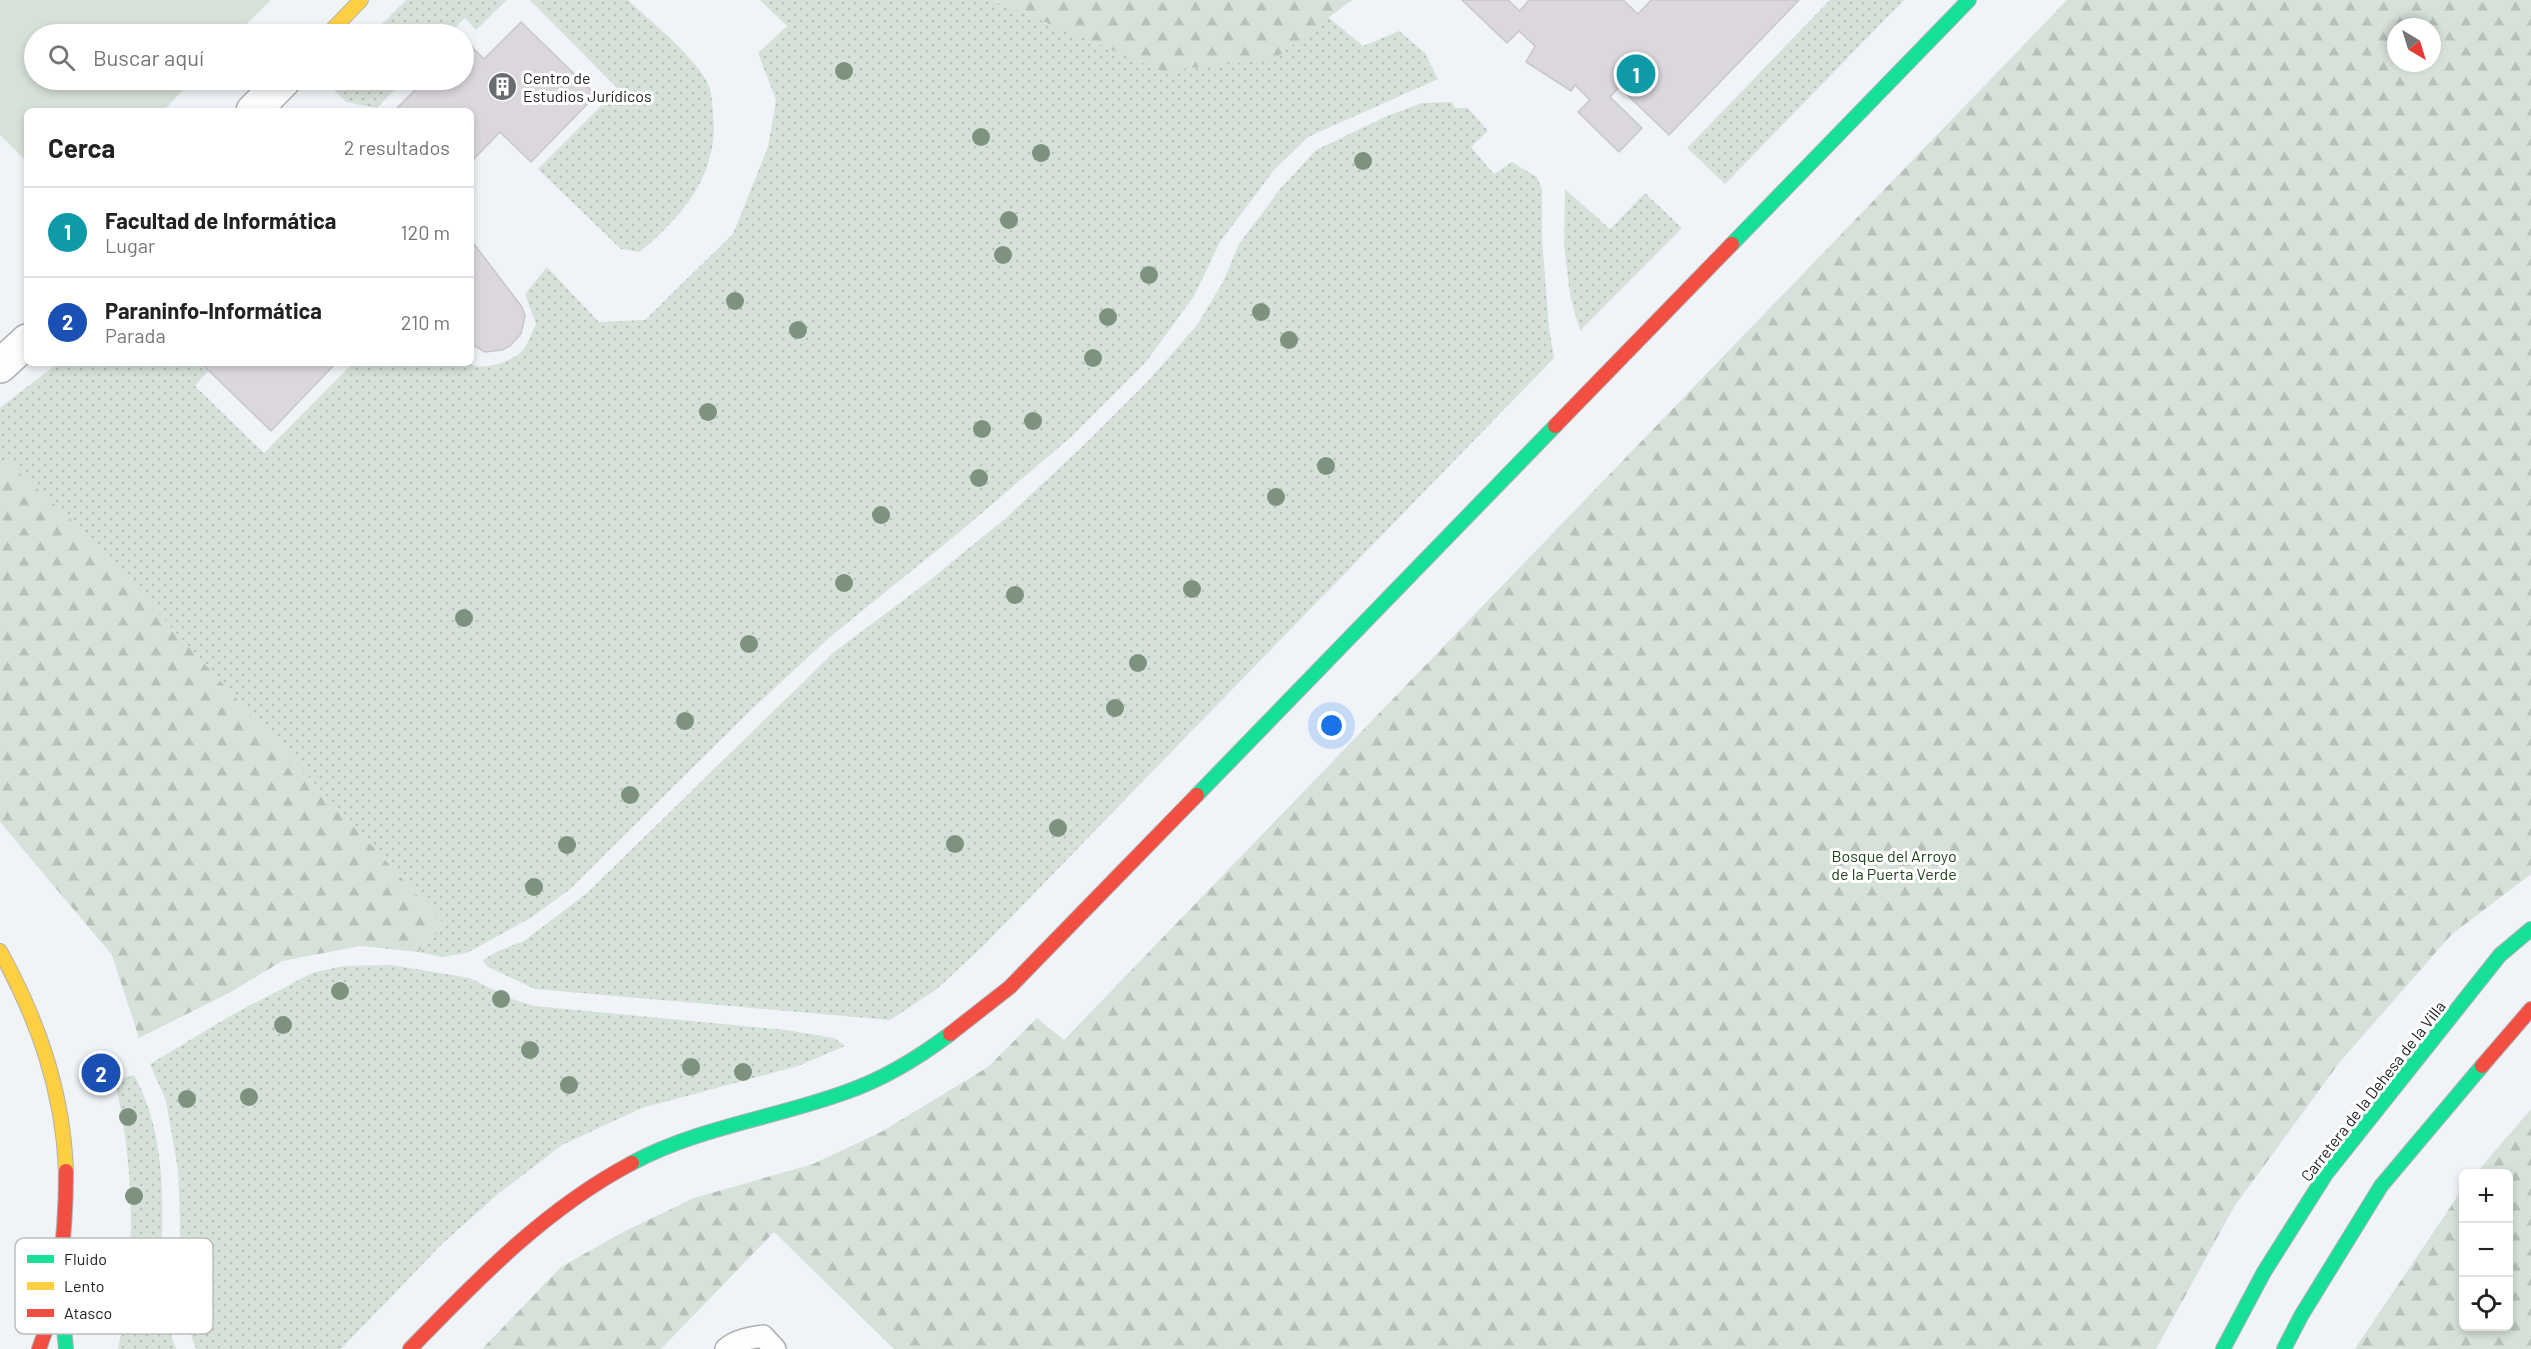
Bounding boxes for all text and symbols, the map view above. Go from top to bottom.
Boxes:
north arrow [2387,18,2441,72]
search box [24,24,474,90]
icon: search [45,41,78,74]
text: Buscar aquí [93,44,204,70]
pin: 1 [1616,52,1656,97]
place label: Centro de Estudios Jurídicos [523,68,652,105]
building icon: Centro de Estudios Jurídicos [486,71,518,103]
text: Cerca [48,132,115,163]
text: 2 resultados [344,135,450,159]
text: Facultad de Informática [105,207,336,233]
text: 1 [64,220,71,244]
text: 120 m [400,220,450,244]
text: Lugar [105,233,155,257]
text: Paraninfo-Informática [105,297,322,323]
text: 2 [62,310,73,334]
text: 210 m [401,310,450,334]
text: Parada [105,323,166,347]
your location [1317,711,1346,740]
park label: Bosque del Arroyo de la Puerta Verde [1831,846,1957,883]
street label: Carretera de la Dehesa de la Villa [2296,997,2449,1185]
pin: 2 [82,1050,120,1096]
map controls [2459,1169,2513,1331]
button: + [2459,1169,2513,1223]
button: − [2459,1223,2513,1277]
legend [15,1238,213,1334]
text: Fluido [64,1249,107,1268]
text: Lento [64,1276,105,1295]
button: locate [2459,1277,2513,1331]
text: Atasco [64,1303,112,1322]

